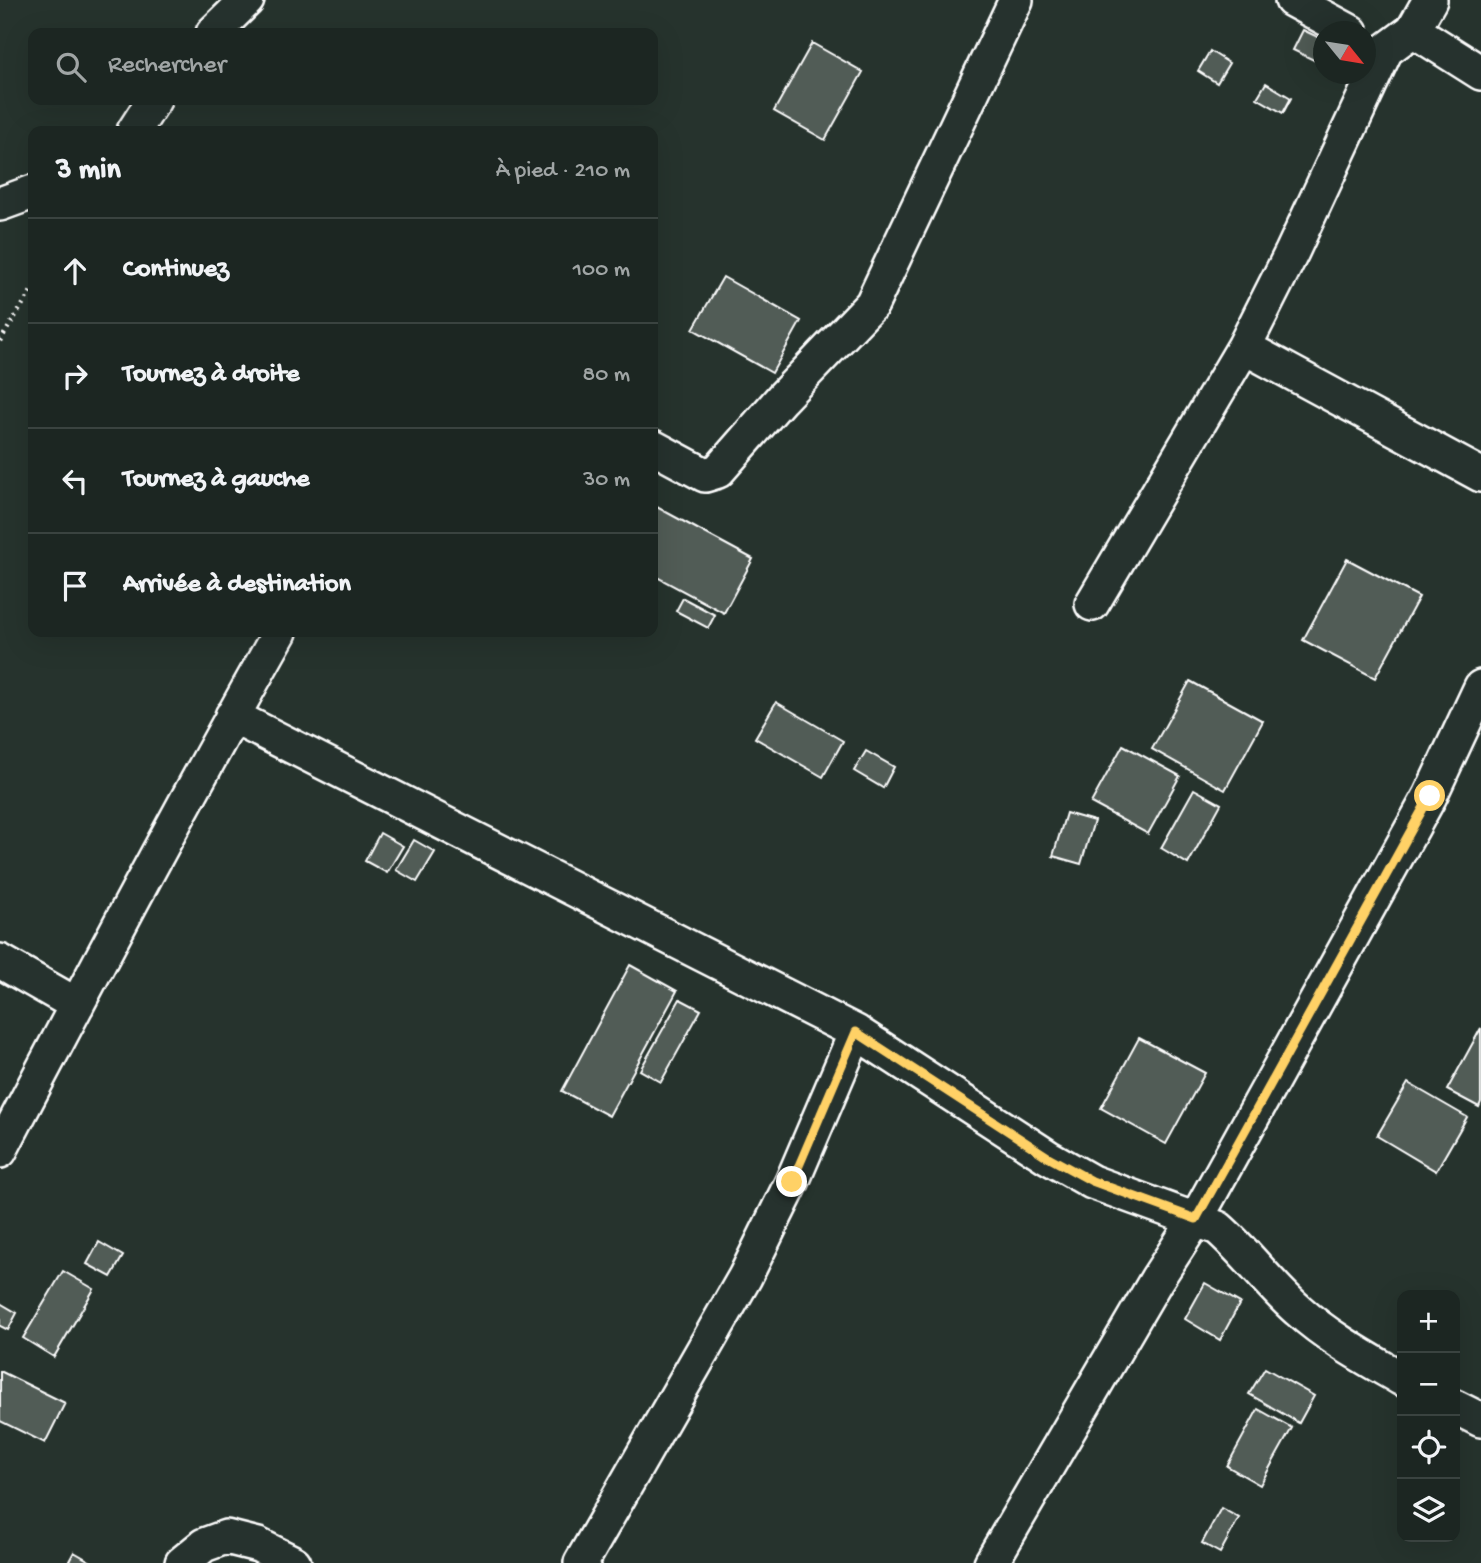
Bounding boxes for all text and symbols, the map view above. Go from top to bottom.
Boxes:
north arrow [1313,21,1376,84]
search box [28,28,658,105]
icon: search [52,48,90,86]
text: Rechercher [108,51,226,82]
text: 3 min [56,154,121,189]
text: À pied · 210 m [496,158,630,185]
icon: ahead [56,252,94,290]
text: Continuez [123,255,229,286]
text: 100 m [573,257,630,284]
icon: right [56,357,94,395]
text: Tournez à droite [123,360,300,391]
text: 80 m [583,362,630,389]
icon: left [56,462,94,500]
text: Tournez à gauche [123,465,310,496]
text: 30 m [583,467,630,494]
icon: arrive [56,567,94,605]
text: Arrivée à destination [123,570,351,601]
route start [1414,780,1445,811]
route end [776,1166,807,1197]
map controls [1397,1290,1460,1542]
button: + [1397,1290,1460,1353]
button: − [1397,1353,1460,1416]
button: locate [1397,1416,1460,1479]
button: layers [1397,1479,1460,1542]

